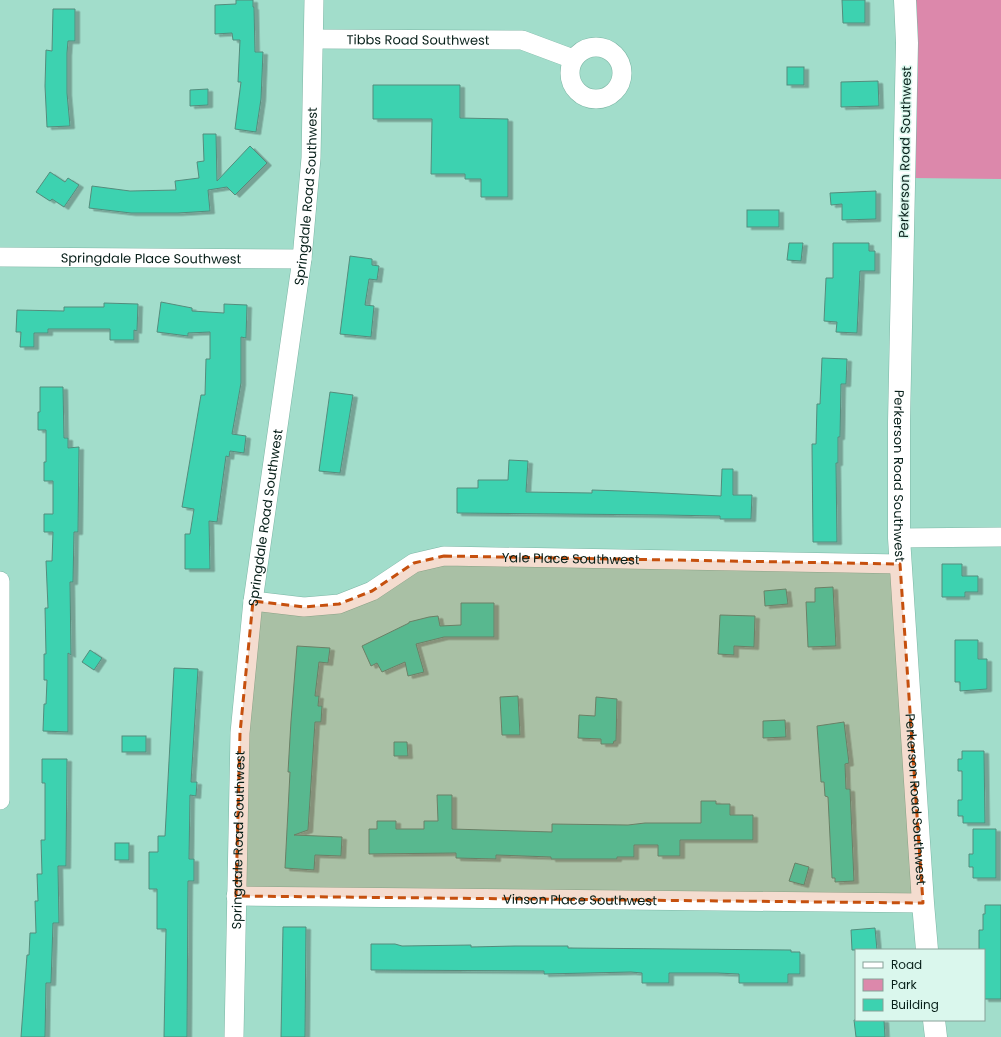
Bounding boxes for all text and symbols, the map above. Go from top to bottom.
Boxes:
street label: Tibbs Road Southwest [346,30,490,49]
street label: Perkerson Road Southwest [894,66,916,238]
street label: Springdale Road Southwest [289,107,321,287]
street label: Springdale Place Southwest [61,248,242,268]
street label: Perkerson Road Southwest [889,390,910,563]
street label: Springdale Road Southwest [243,427,287,607]
street label: Yale Place Southwest [502,548,640,569]
street label: Perkerson Road Southwest [901,713,931,886]
street label: Springdale Road Southwest [227,750,249,930]
street label: Vinson Place Southwest [503,889,657,910]
legend [855,949,985,1021]
text: Road [891,956,922,973]
text: Park [891,976,918,993]
text: Building [891,996,939,1013]

